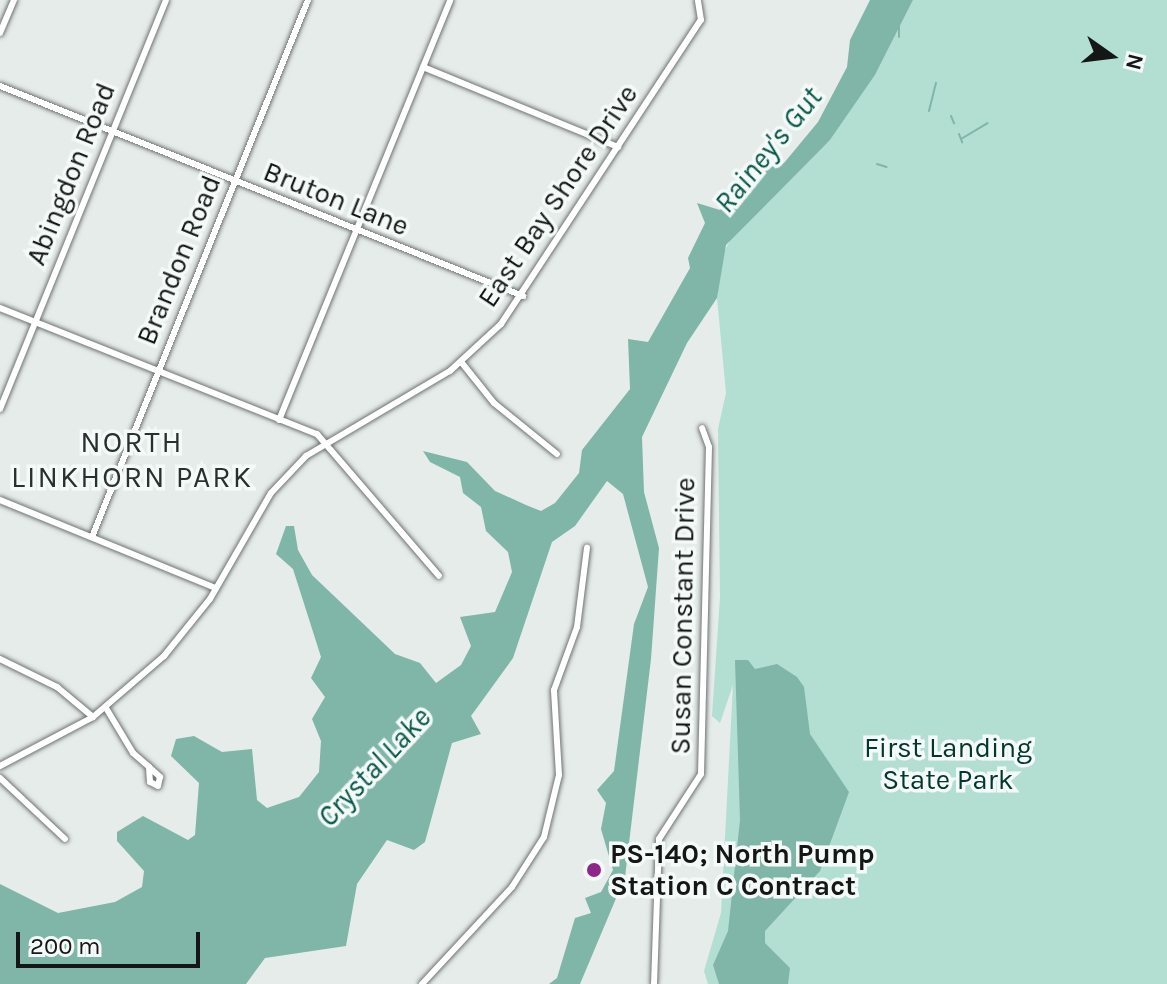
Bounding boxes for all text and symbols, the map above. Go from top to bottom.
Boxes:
north arrow [1071,16,1151,96]
text: N [1120,51,1149,73]
street label: Abingdon Road [19,78,123,270]
street label: East Bay Shore Drive [471,78,645,314]
water label: Rainey's Gut [706,80,830,220]
street label: Bruton Lane [258,155,414,243]
street label: Brandon Road [130,170,228,350]
district label: NORTH LINKHORN PARK [11,424,253,494]
street label: Susan Constant Drive [664,477,702,755]
water label: Crystal Lake [310,700,438,834]
park label: First Landing State Park [864,731,1032,797]
place label: PS-140; North Pump Station C Contract [610,837,875,903]
marker: PS-140; North Pump Station C Contract [585,861,603,879]
scale bar [20,916,204,966]
text: 200 m [30,932,101,960]

